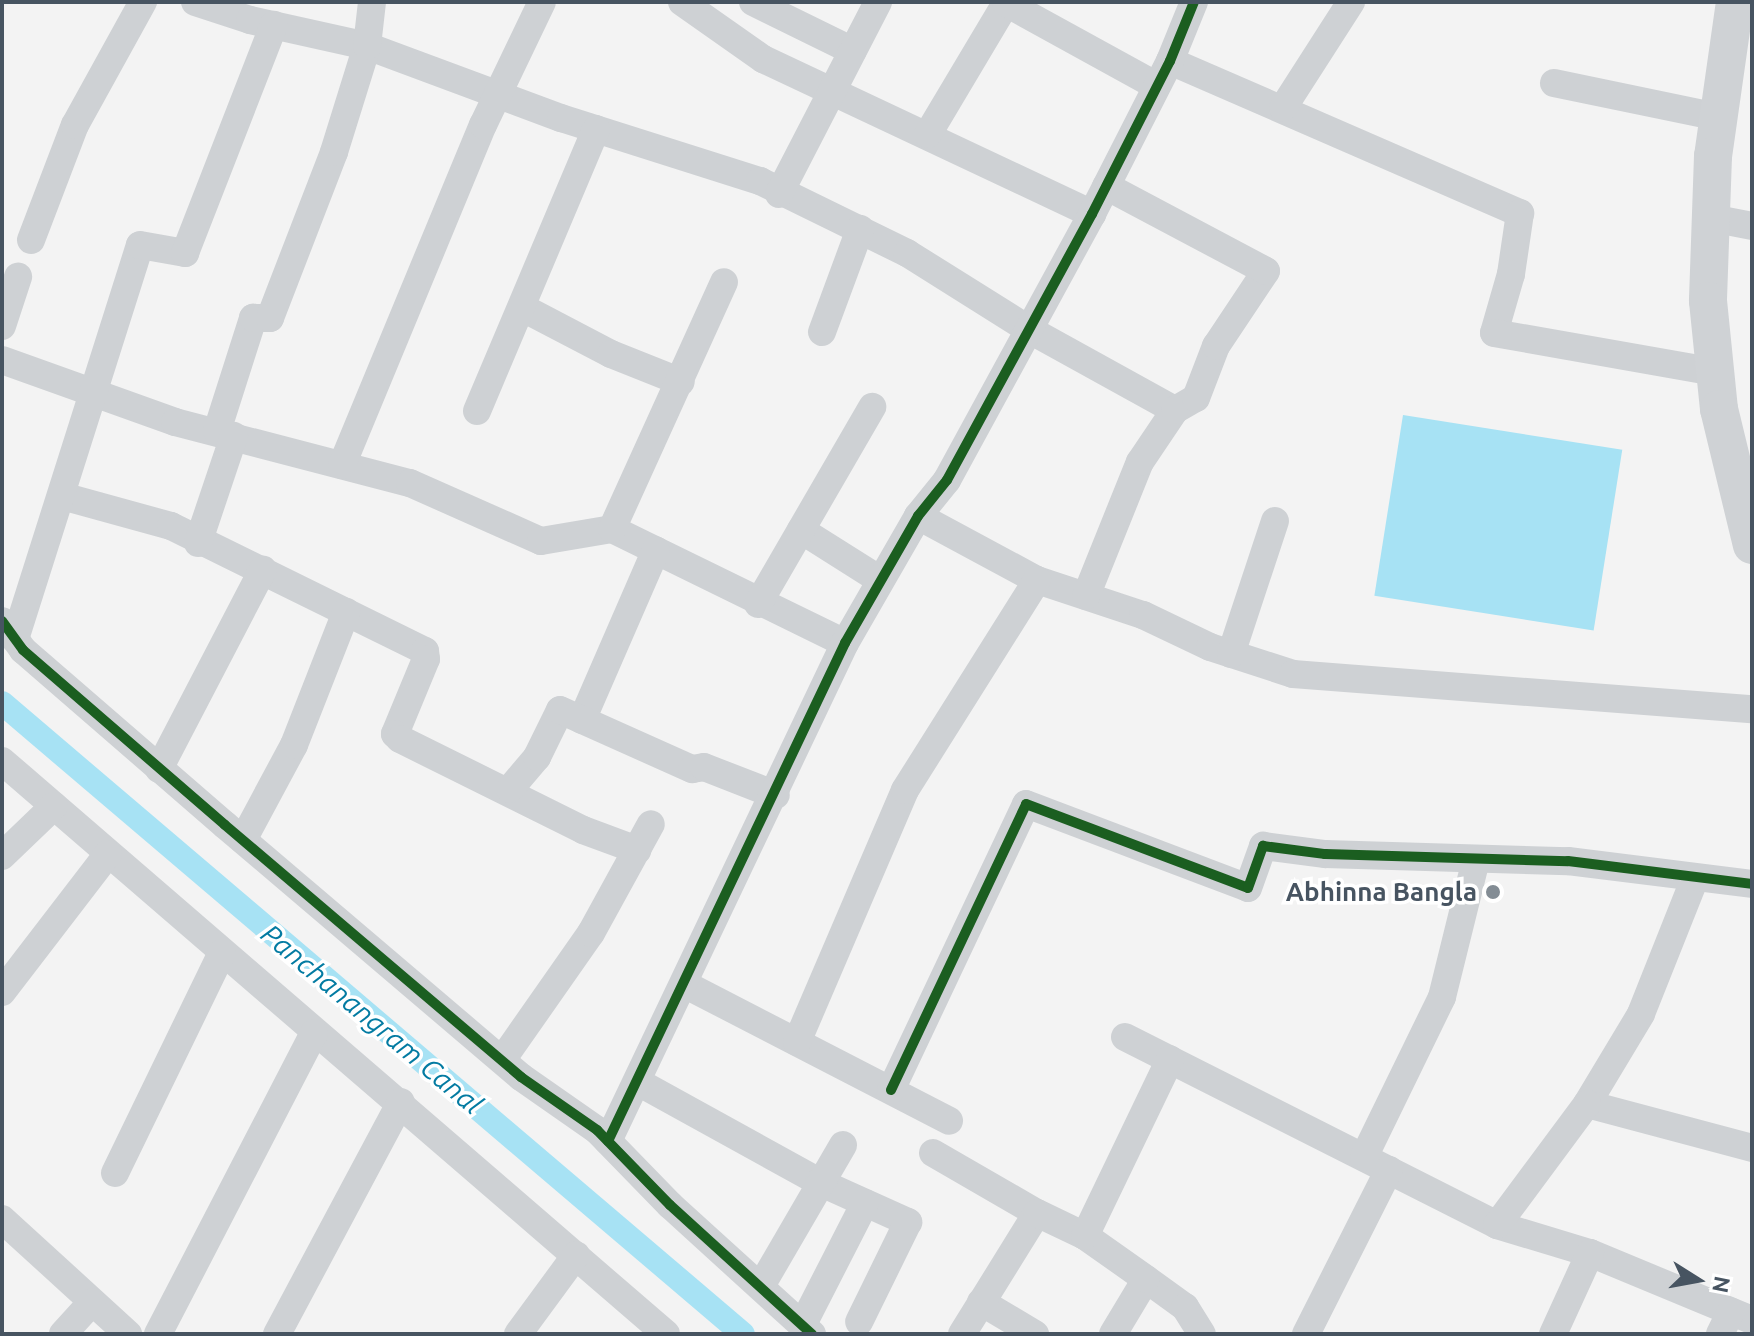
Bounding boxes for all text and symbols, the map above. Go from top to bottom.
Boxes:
place label: Abhinna Bangla [1286,876,1477,908]
marker: Abhinna Bangla [1484,883,1502,901]
water label: Panchanangram Canal [255,917,489,1121]
north arrow [1658,1240,1738,1320]
text: N [1708,1274,1736,1295]

